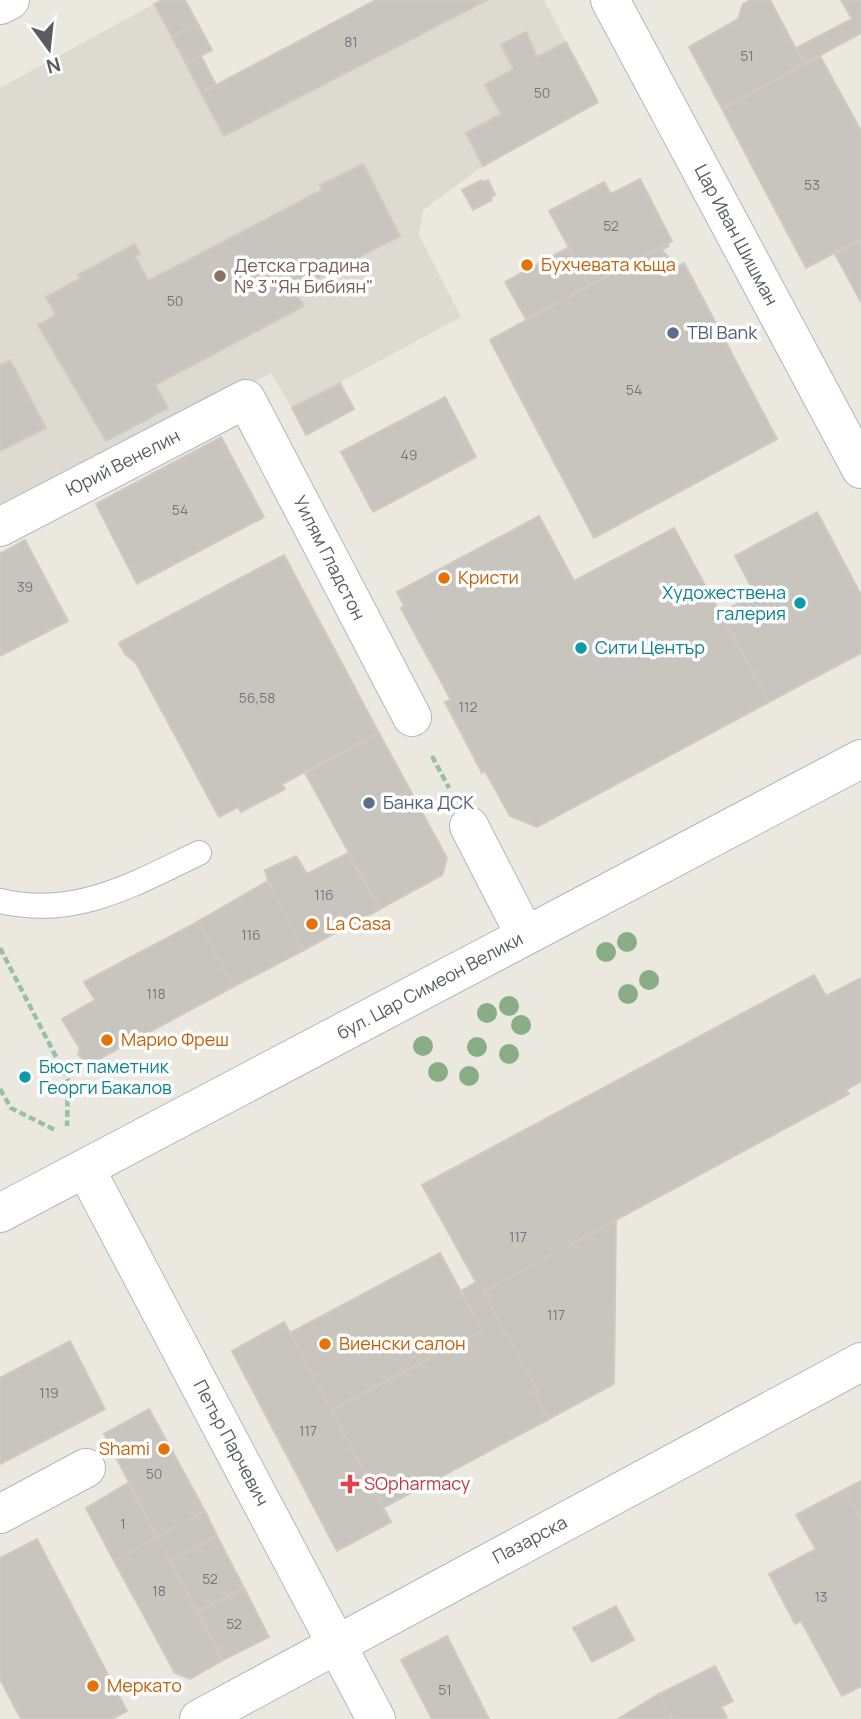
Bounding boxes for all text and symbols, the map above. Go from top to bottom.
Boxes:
north arrow [14,14,84,84]
house number: 81 [344,32,358,51]
house number: 51 [740,46,754,65]
text: N [43,51,63,80]
house number: 50 [534,83,550,102]
street label: Цар Иван Шишман [690,160,784,309]
house number: 53 [804,175,820,194]
house number: 52 [603,216,619,235]
place label: Бухчевата къща [541,252,676,276]
place label: Детска градина № 3 "Ян Бибиян" [234,253,373,298]
marker: Бухчевата къща [519,257,535,273]
marker: Детска градина № 3 "Ян Бибиян" [212,268,228,284]
house number: 50 [167,291,183,310]
place label: TBI Bank [687,320,758,344]
marker: TBI Bank [665,325,681,341]
house number: 54 [626,380,642,399]
street label: Юрий Венелин [61,423,184,501]
house number: 49 [401,445,417,464]
street label: Уилям Гладстон [288,491,372,624]
house number: 54 [172,500,188,519]
place label: Кристи [458,565,519,589]
marker: Кристи [436,570,452,586]
house number: 39 [17,577,33,596]
place label: Художествена галерия [662,580,786,625]
marker: Художествена галерия [792,595,808,611]
place label: Сити Център [595,635,705,659]
marker: Сити Център [573,640,589,656]
house number: 56,58 [239,688,275,707]
house number: 112 [459,697,477,716]
place label: Банка ДСК [383,790,474,814]
marker: Банка ДСК [361,795,377,811]
house number: 116 [314,885,334,904]
place label: La Casa [326,911,391,935]
marker: La Casa [304,916,320,932]
house number: 116 [241,925,261,944]
street label: бул. Цар Симеон Велики [332,926,527,1044]
house number: 118 [146,984,166,1003]
place label: Марио Фреш [121,1027,229,1051]
marker: Марио Фреш [99,1032,115,1048]
place label: Бюст паметник Георги Бакалов [39,1054,172,1099]
marker: Бюст паметник Георги Бакалов [17,1069,33,1085]
house number: 117 [509,1227,527,1246]
house number: 117 [547,1305,565,1324]
place label: Виенски салон [339,1331,466,1355]
marker: Виенски салон [317,1336,333,1352]
street label: Петър Парчевич [189,1375,275,1510]
house number: 119 [39,1383,59,1402]
house number: 117 [299,1421,317,1440]
place label: Shami [99,1436,150,1460]
marker: Shami [156,1441,172,1457]
house number: 50 [146,1464,162,1483]
place label: SOpharmacy [364,1471,471,1495]
marker: SOpharmacy [342,1476,358,1492]
street label: Пазарска [488,1509,571,1569]
house number: 1 [120,1514,126,1533]
house number: 52 [202,1569,218,1588]
house number: 18 [152,1581,166,1600]
house number: 13 [814,1587,828,1606]
house number: 52 [226,1614,242,1633]
place label: Меркато [107,1673,182,1697]
marker: Меркато [85,1678,101,1694]
house number: 51 [438,1680,452,1699]

